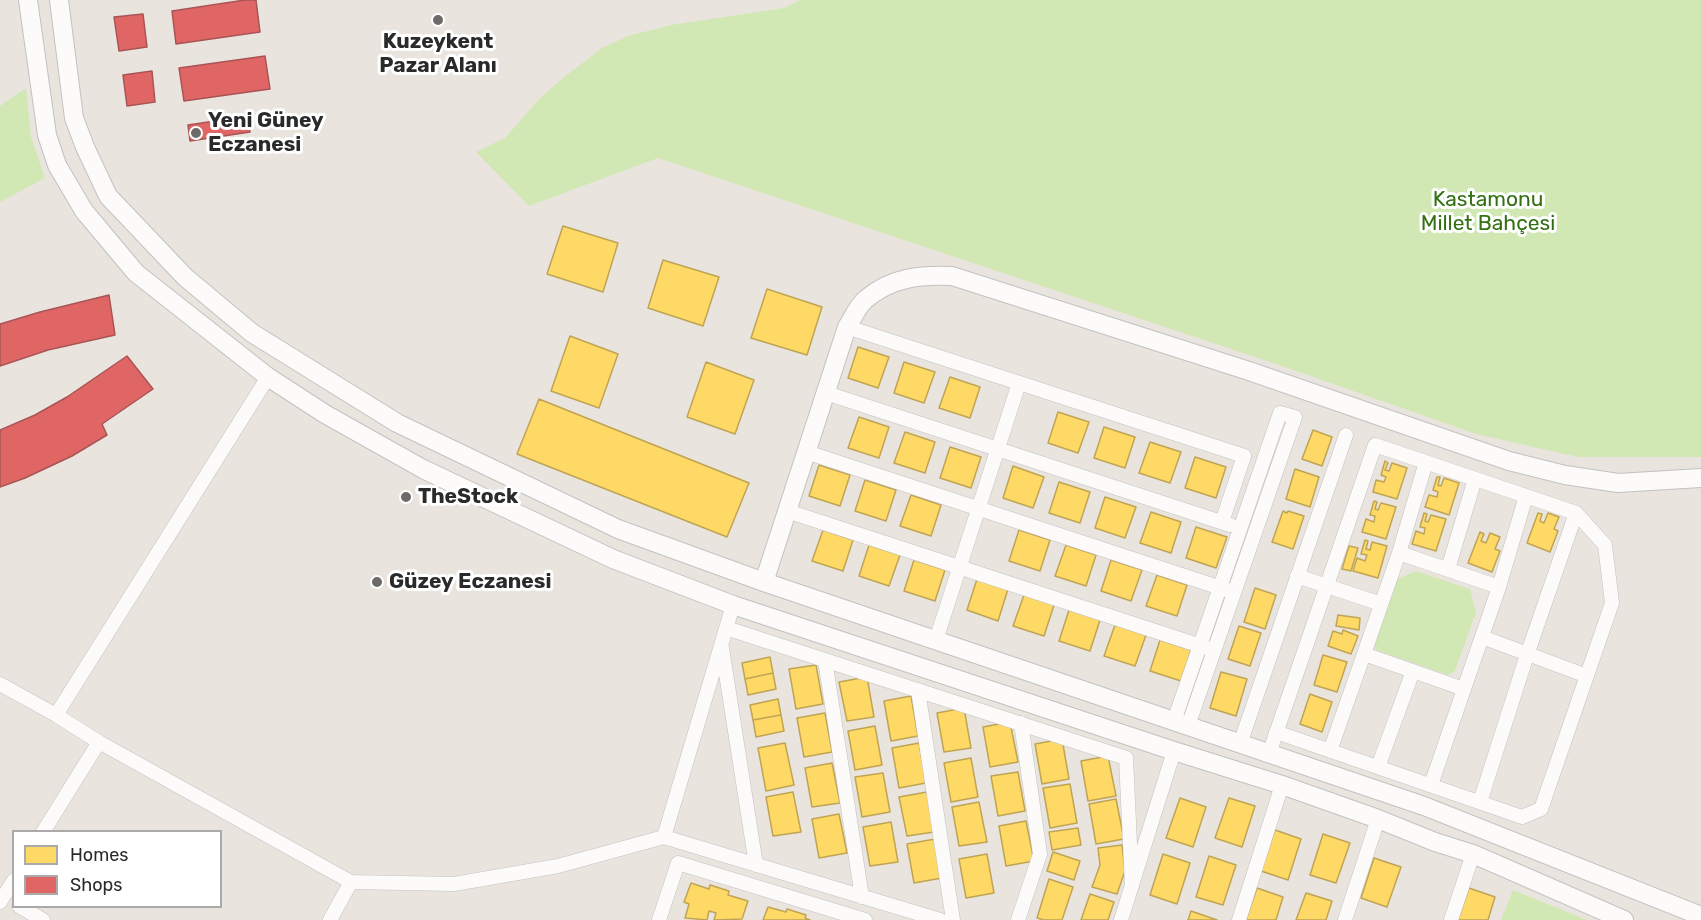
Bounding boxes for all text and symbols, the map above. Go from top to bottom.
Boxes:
marker: Kuzeykent Pazar Alanı [431,13,445,27]
place label: Kuzeykent Pazar Alanı [379,29,497,79]
place label: Yeni Güney Eczanesi [208,108,324,158]
marker: Yeni Güney Eczanesi [189,126,203,140]
park label: Kastamonu Millet Bahçesi [1421,187,1555,237]
place label: TheStock [418,484,518,510]
marker: TheStock [399,490,413,504]
place label: Güzey Eczanesi [389,569,551,595]
marker: Güzey Eczanesi [370,575,384,589]
legend [12,830,222,908]
text: Homes [70,844,128,866]
text: Shops [70,874,122,896]

